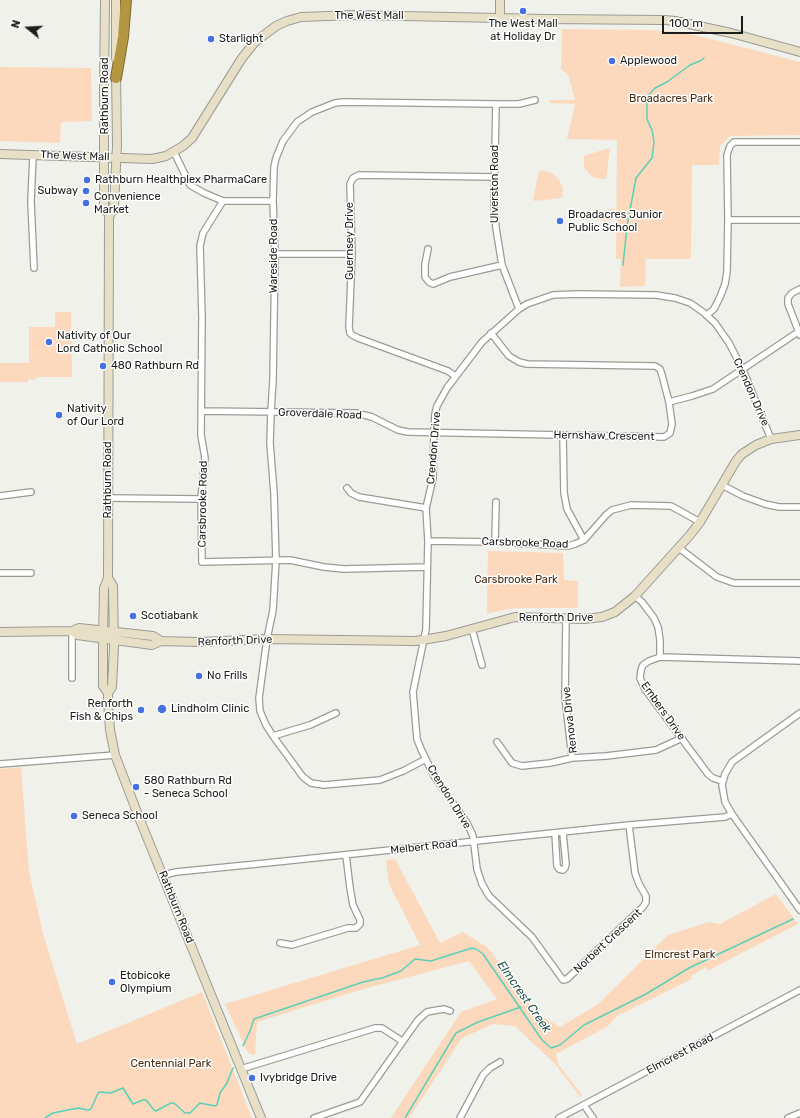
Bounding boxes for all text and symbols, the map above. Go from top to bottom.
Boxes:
marker: The West Mall at Holiday Dr [518,6,528,16]
north arrow [8,8,48,48]
scale bar [664,8,745,34]
street label: The West Mall [334,9,404,23]
text: 100 m [669,16,703,30]
place label: The West Mall at Holiday Dr [488,17,558,43]
text: N [9,18,24,30]
place label: Starlight [219,32,263,46]
marker: Starlight [206,34,216,44]
place label: Applewood [620,54,677,68]
marker: Applewood [607,56,617,66]
street label: Rathburn Road [98,58,112,134]
park label: Broadacres Park [629,92,713,106]
street label: Ulverston Road [488,145,502,223]
street label: The West Mall [40,148,110,164]
place label: Rathburn Healthplex PharmaCare [95,173,267,187]
marker: Rathburn Healthplex PharmaCare [82,175,92,185]
place label: Subway [37,184,78,198]
marker: Subway [81,186,91,196]
place label: Convenience Market [94,190,161,216]
marker: Convenience Market [81,198,91,208]
street label: Guernsey Drive [343,202,357,280]
place label: Broadacres Junior Public School [568,208,662,234]
marker: Broadacres Junior Public School [555,216,565,226]
street label: Wareside Road [267,219,281,293]
place label: Nativity of Our Lord Catholic School [57,329,162,355]
marker: Nativity of Our Lord Catholic School [44,337,54,347]
street label: Crendon Drive [730,356,772,428]
place label: 480 Rathburn Rd [111,359,199,373]
marker: 480 Rathburn Rd [98,361,108,371]
place label: Nativity of Our Lord [67,402,124,428]
street label: Groverdale Road [278,406,362,422]
marker: Nativity of Our Lord [54,410,64,420]
street label: Crendon Drive [424,411,444,485]
street label: Hernshaw Crescent [553,429,655,443]
street label: Rathburn Road [101,442,115,518]
street label: Carsbrooke Road [196,461,210,547]
street label: Carsbrooke Road [481,535,569,551]
park label: Carsbrooke Park [474,573,558,587]
place label: Scotiabank [141,609,198,623]
marker: Scotiabank [128,611,138,621]
street label: Renforth Drive [519,611,593,625]
street label: Renforth Drive [197,633,273,649]
place label: No Frills [207,669,248,683]
marker: No Frills [194,671,204,681]
street label: Embers Drive [638,679,688,743]
street label: Renova Drive [560,686,580,754]
place label: Renforth Fish & Chips [70,697,133,723]
place label: Lindholm Clinic [171,702,249,716]
marker: Lindholm Clinic [156,703,168,715]
marker: Renforth Fish & Chips [136,705,146,715]
street label: Crendon Drive [424,763,474,831]
place label: 580 Rathburn Rd - Seneca School [144,774,232,800]
marker: 580 Rathburn Rd - Seneca School [131,782,141,792]
place label: Seneca School [82,809,158,823]
marker: Seneca School [69,811,79,821]
street label: Melbert Road [390,837,458,857]
street label: Rathburn Road [155,869,197,945]
street label: Norbert Crescent [571,906,645,976]
park label: Elmcrest Park [645,948,715,962]
water label: Elmcrest Creek [494,958,554,1036]
place label: Etobicoke Olympium [120,969,172,995]
marker: Etobicoke Olympium [107,977,117,987]
street label: Elmcrest Road [644,1031,716,1077]
park label: Centennial Park [131,1057,211,1071]
place label: Ivybridge Drive [260,1071,337,1085]
marker: Ivybridge Drive [247,1073,257,1083]

